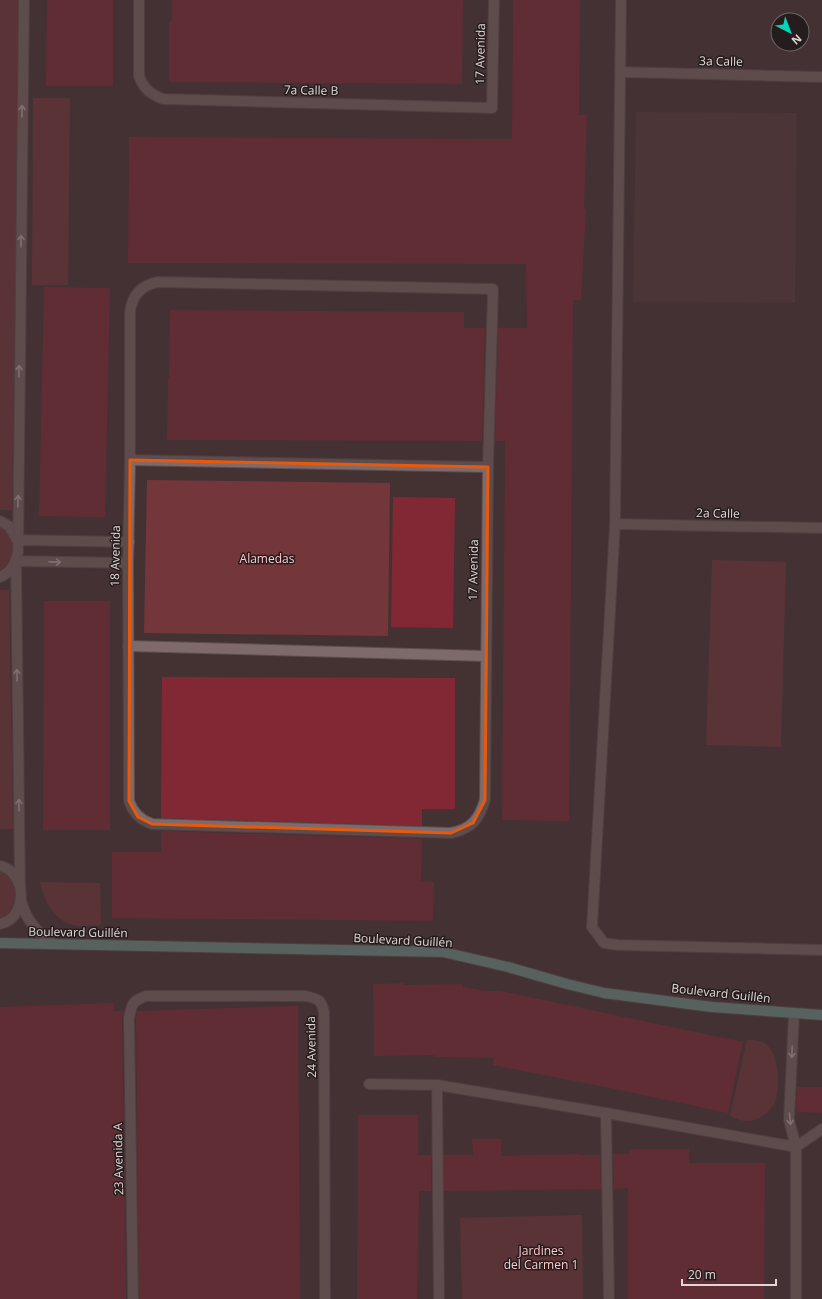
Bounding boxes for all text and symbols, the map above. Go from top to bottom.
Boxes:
north arrow [770,12,810,52]
street label: 17 Avenida [471,23,489,85]
text: N [789,31,805,48]
street label: 3a Calle [699,52,743,70]
street label: 7a Calle B [284,81,339,99]
one-way arrow [19,105,26,118]
one-way arrow [17,235,25,248]
one-way arrow [15,365,23,378]
one-way arrow [14,495,22,508]
street label: 2a Calle [696,504,740,522]
street label: 18 Avenida [106,525,124,587]
street label: 17 Avenida [464,539,482,601]
park label: Alamedas [240,550,295,567]
one-way arrow [48,558,61,566]
one-way arrow [14,669,21,682]
one-way arrow [15,799,23,812]
street label: Boulevard Guillén [28,923,128,941]
street label: Boulevard Guillén [353,929,453,951]
street label: Boulevard Guillén [671,979,771,1007]
street label: 24 Avenida [302,1016,320,1078]
one-way arrow [788,1045,796,1058]
one-way arrow [787,1113,794,1126]
street label: 23 Avenida A [109,1122,127,1195]
park label: Jardines del Carmen 1 [504,1242,578,1273]
scale bar [682,1261,776,1287]
text: 20 m [688,1266,716,1283]

